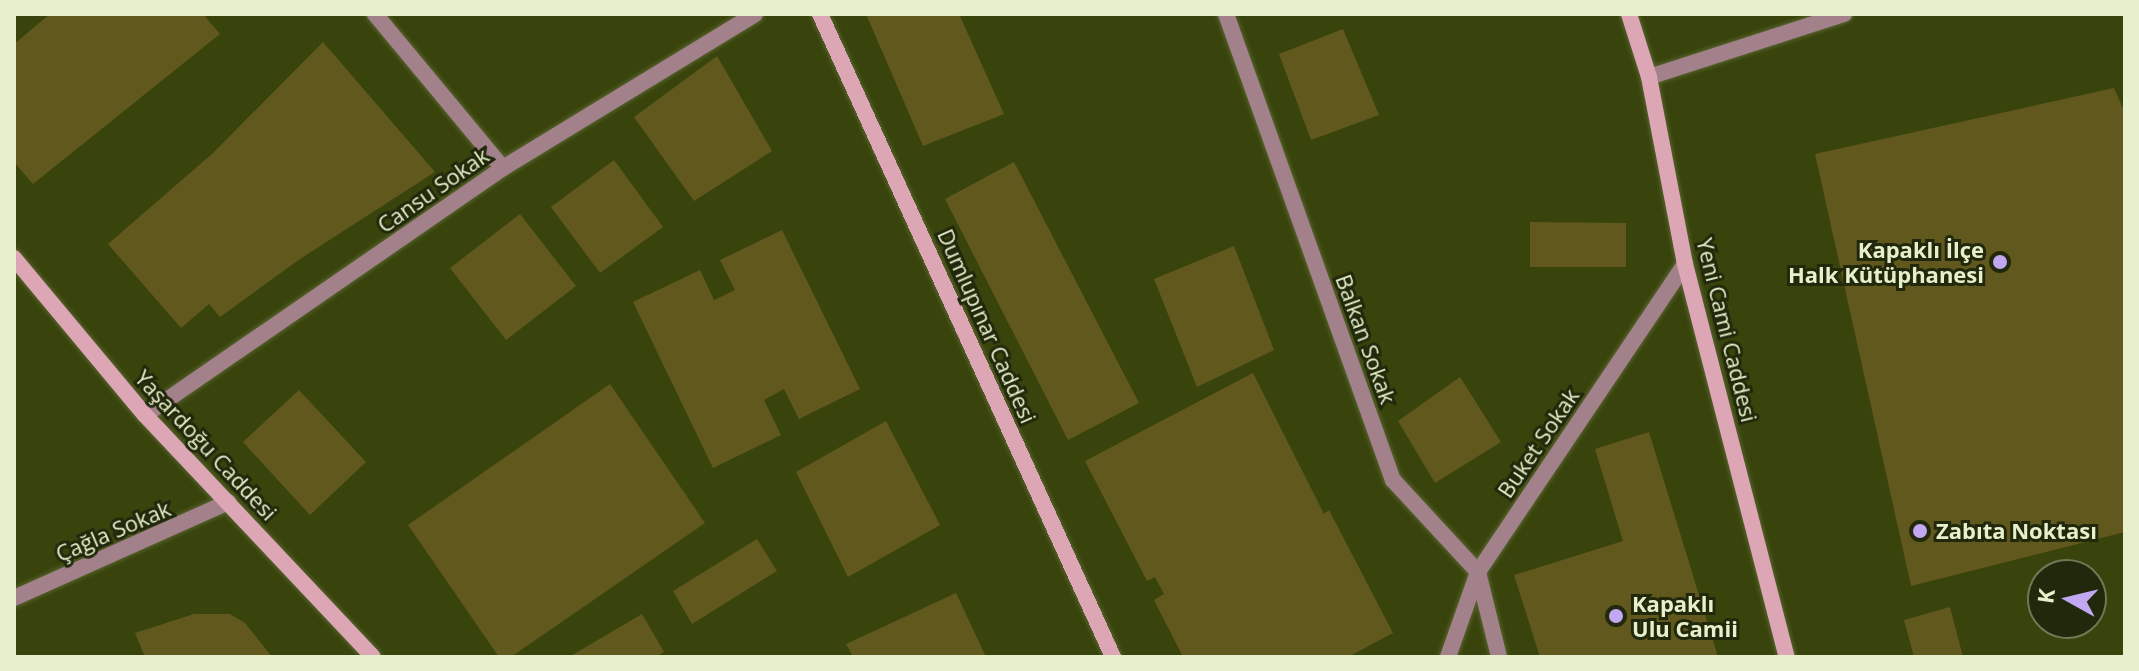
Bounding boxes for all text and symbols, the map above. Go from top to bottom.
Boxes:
street label: Cansu Sokak [372,142,494,238]
street label: Dumlupınar Caddesi [932,225,1042,427]
street label: Yeni Cami Caddesi [1691,235,1763,425]
place label: Kapaklı İlçe Halk Kütüphanesi [1788,236,1984,288]
marker: Kapaklı İlçe Halk Kütüphanesi [1991,253,2009,271]
street label: Balkan Sokak [1330,271,1402,407]
street label: Yaşardoğu Caddesi [130,365,282,525]
street label: Buket Sokak [1492,383,1584,503]
street label: Çağla Sokak [52,495,174,567]
place label: Zabıta Noktası [1936,518,2097,544]
marker: Zabıta Noktası [1911,522,1929,540]
north arrow [2027,559,2107,639]
text: K [2029,587,2061,605]
place label: Kapaklı Ulu Camii [1632,590,1738,642]
marker: Kapaklı Ulu Camii [1607,607,1625,625]

